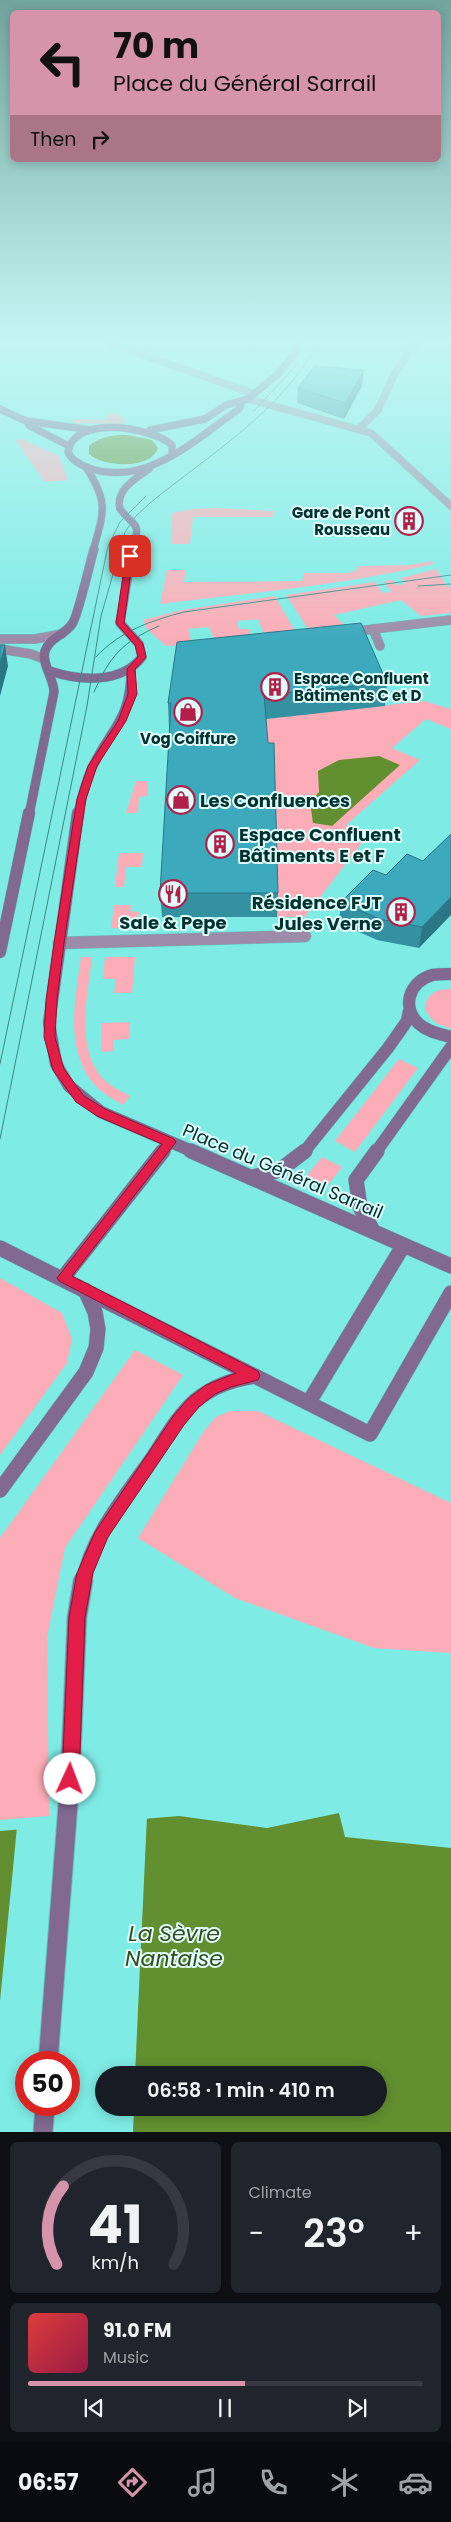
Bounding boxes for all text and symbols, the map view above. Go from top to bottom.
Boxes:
text: 70 m [113,21,199,70]
icon: left [30,30,95,95]
text: Place du Général Sarrail [113,68,376,99]
icon: right [86,125,114,153]
text: Then [30,126,76,153]
place label: Gare de Pont Rousseau [292,502,390,540]
building icon: Gare de Pont Rousseau [394,506,424,536]
pin [109,535,151,577]
icon: arrive [116,542,144,570]
place label: Espace Confluent Bâtiments C et D [294,668,429,706]
building icon: Espace Confluent Bâtiments C et D [260,672,290,702]
shop icon: Vog Coiffure [173,697,203,727]
place label: Vog Coiffure [140,728,236,749]
shop icon: Les Confluences [166,785,196,815]
place label: Les Confluences [200,788,350,813]
place label: Espace Confluent Bâtiments E et F [239,822,401,868]
building icon: Espace Confluent Bâtiments E et F [205,829,235,859]
restaurant icon: Sale & Pepe [158,879,188,909]
place label: Résidence FJT Jules Verne [252,890,382,936]
building icon: Résidence FJT Jules Verne [386,897,416,927]
place label: Sale & Pepe [119,910,227,935]
street label: Place du Général Sarrail [179,1117,387,1225]
position arrow [43,1752,95,1804]
water label: La Sèvre Nantaise [125,1918,223,1974]
speed limit sign: 50 [15,2051,80,2116]
text: 06:58 · 1 min · 410 m [147,2077,335,2104]
text: Climate [249,2181,312,2204]
text: 41 [88,2188,143,2261]
text: 23° [303,2207,365,2260]
text: − [249,2214,264,2253]
text: + [404,2214,423,2253]
text: km/h [91,2250,139,2275]
text: 91.0 FM [103,2317,171,2344]
text: Music [103,2346,149,2369]
icon: previous [80,2394,108,2422]
icon: pause [211,2394,239,2422]
icon: next [343,2394,371,2422]
icon: directions [115,2465,150,2500]
icon: music [185,2465,220,2500]
icon: phone [256,2465,291,2500]
icon: climate [327,2465,362,2500]
icon: car [398,2465,433,2500]
text: 06:57 [18,2467,79,2498]

